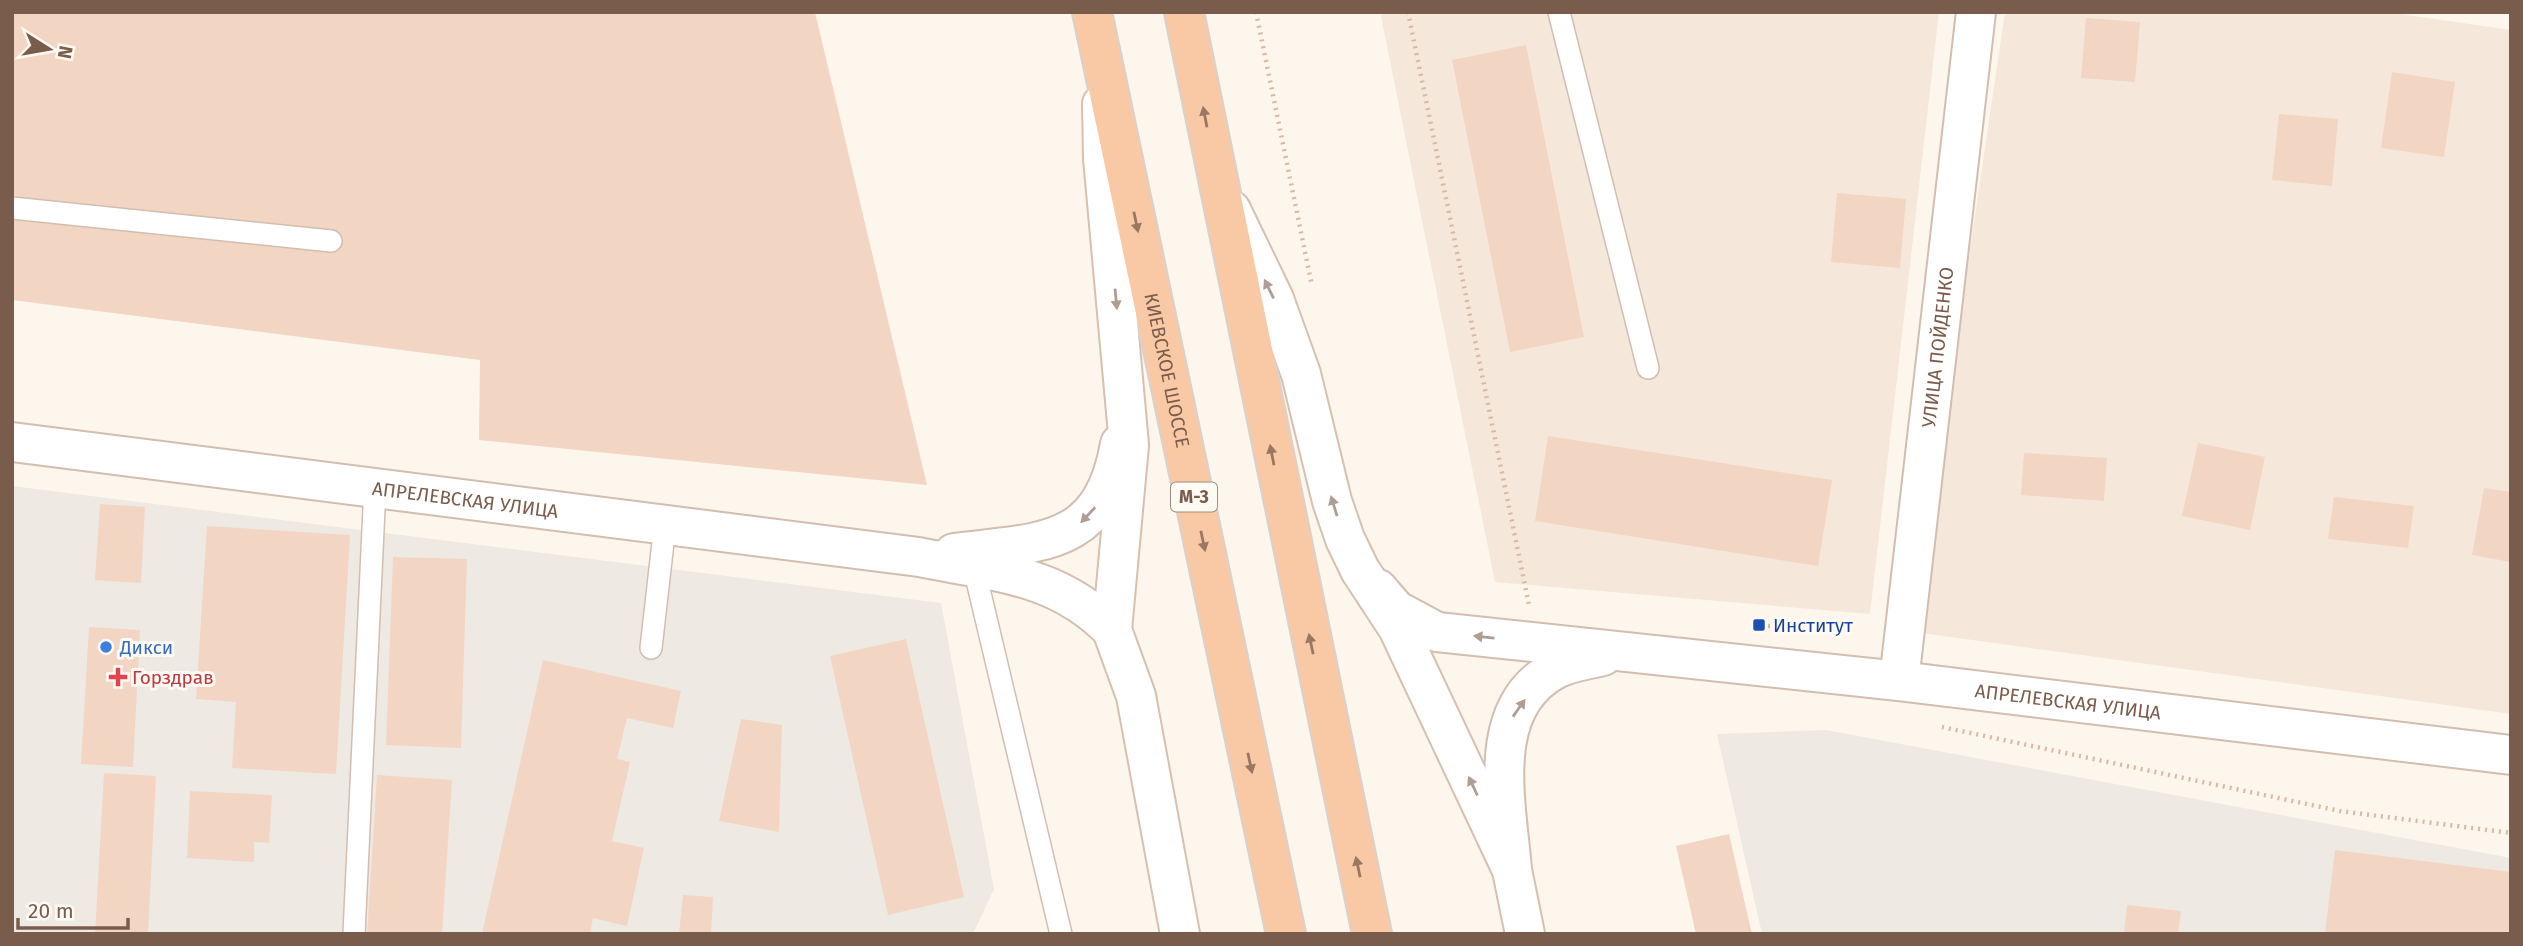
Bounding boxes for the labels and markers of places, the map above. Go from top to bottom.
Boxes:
place label: Институт [1773,614,1853,637]
marker: Институт [1751,617,1767,633]
place label: Дикси [119,636,173,659]
marker: Дикси [98,639,114,655]
place label: Горздрав [132,666,214,689]
marker: Горздрав [110,669,126,685]

